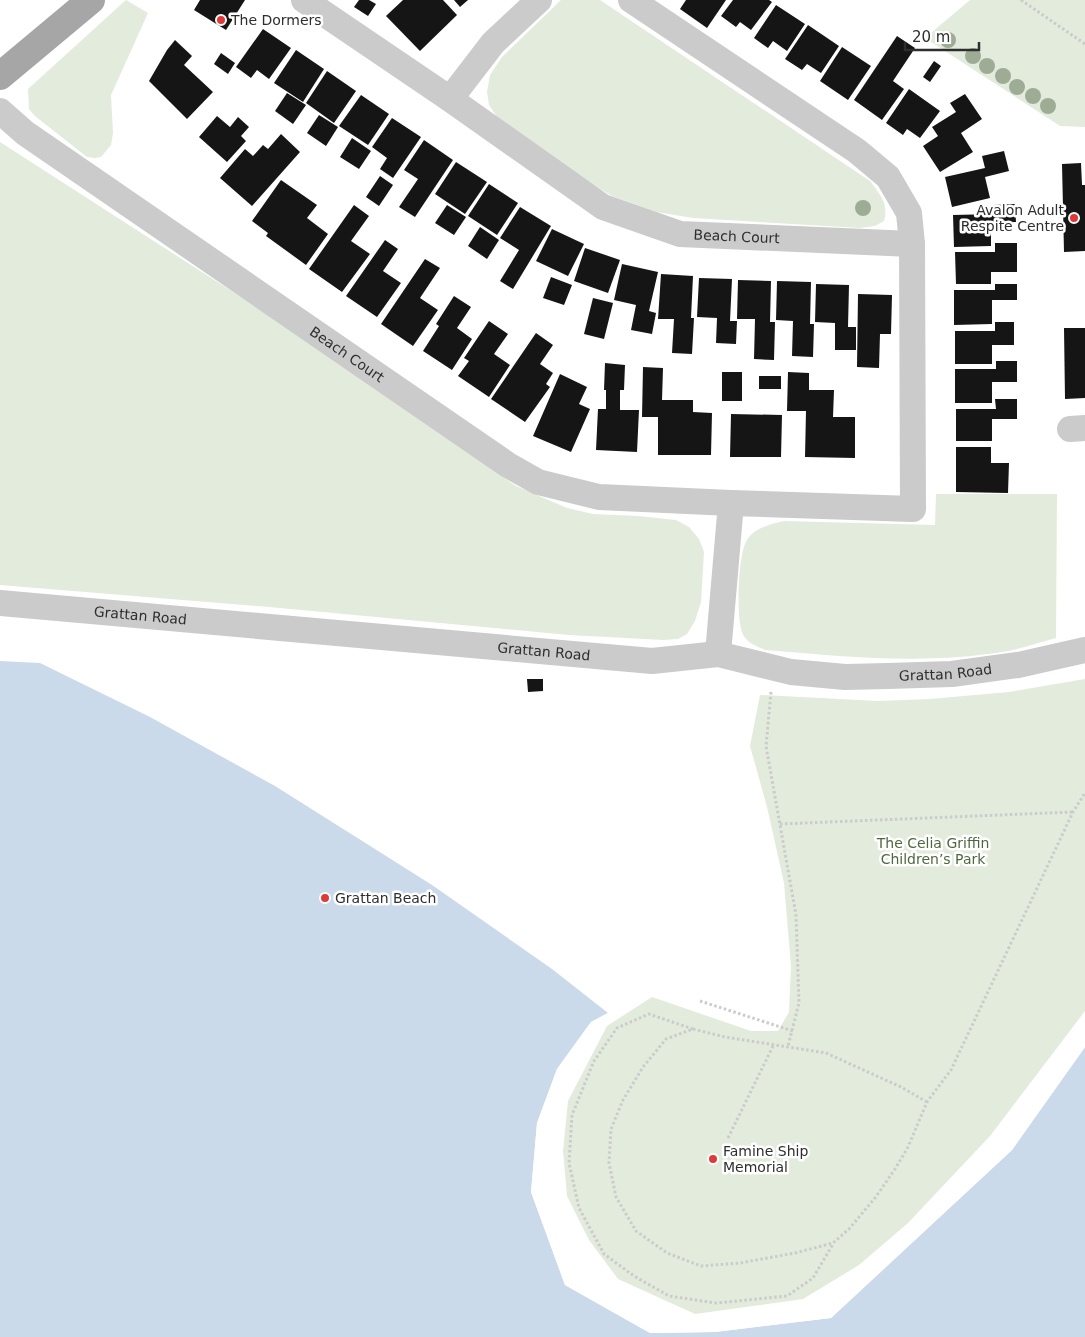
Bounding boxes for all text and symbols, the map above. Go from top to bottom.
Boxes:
place label: The Dormers [230,12,322,28]
marker: The Dormers [215,14,227,26]
scale bar [905,20,979,52]
text: 20 m [912,28,950,46]
place label: Avalon Adult Respite Centre [961,202,1065,234]
marker: Avalon Adult Respite Centre [1068,212,1080,224]
street label: Beach Court [693,227,781,246]
street label: Beach Court [307,323,387,386]
street label: Grattan Road [93,603,188,628]
street label: Grattan Road [497,639,591,663]
street label: Grattan Road [899,661,993,684]
park label: The Celia Griffin Children’s Park [876,835,989,867]
place label: Grattan Beach [335,890,436,906]
marker: Grattan Beach [319,892,331,904]
place label: Famine Ship Memorial [723,1143,808,1175]
marker: Famine Ship Memorial [707,1153,719,1165]

